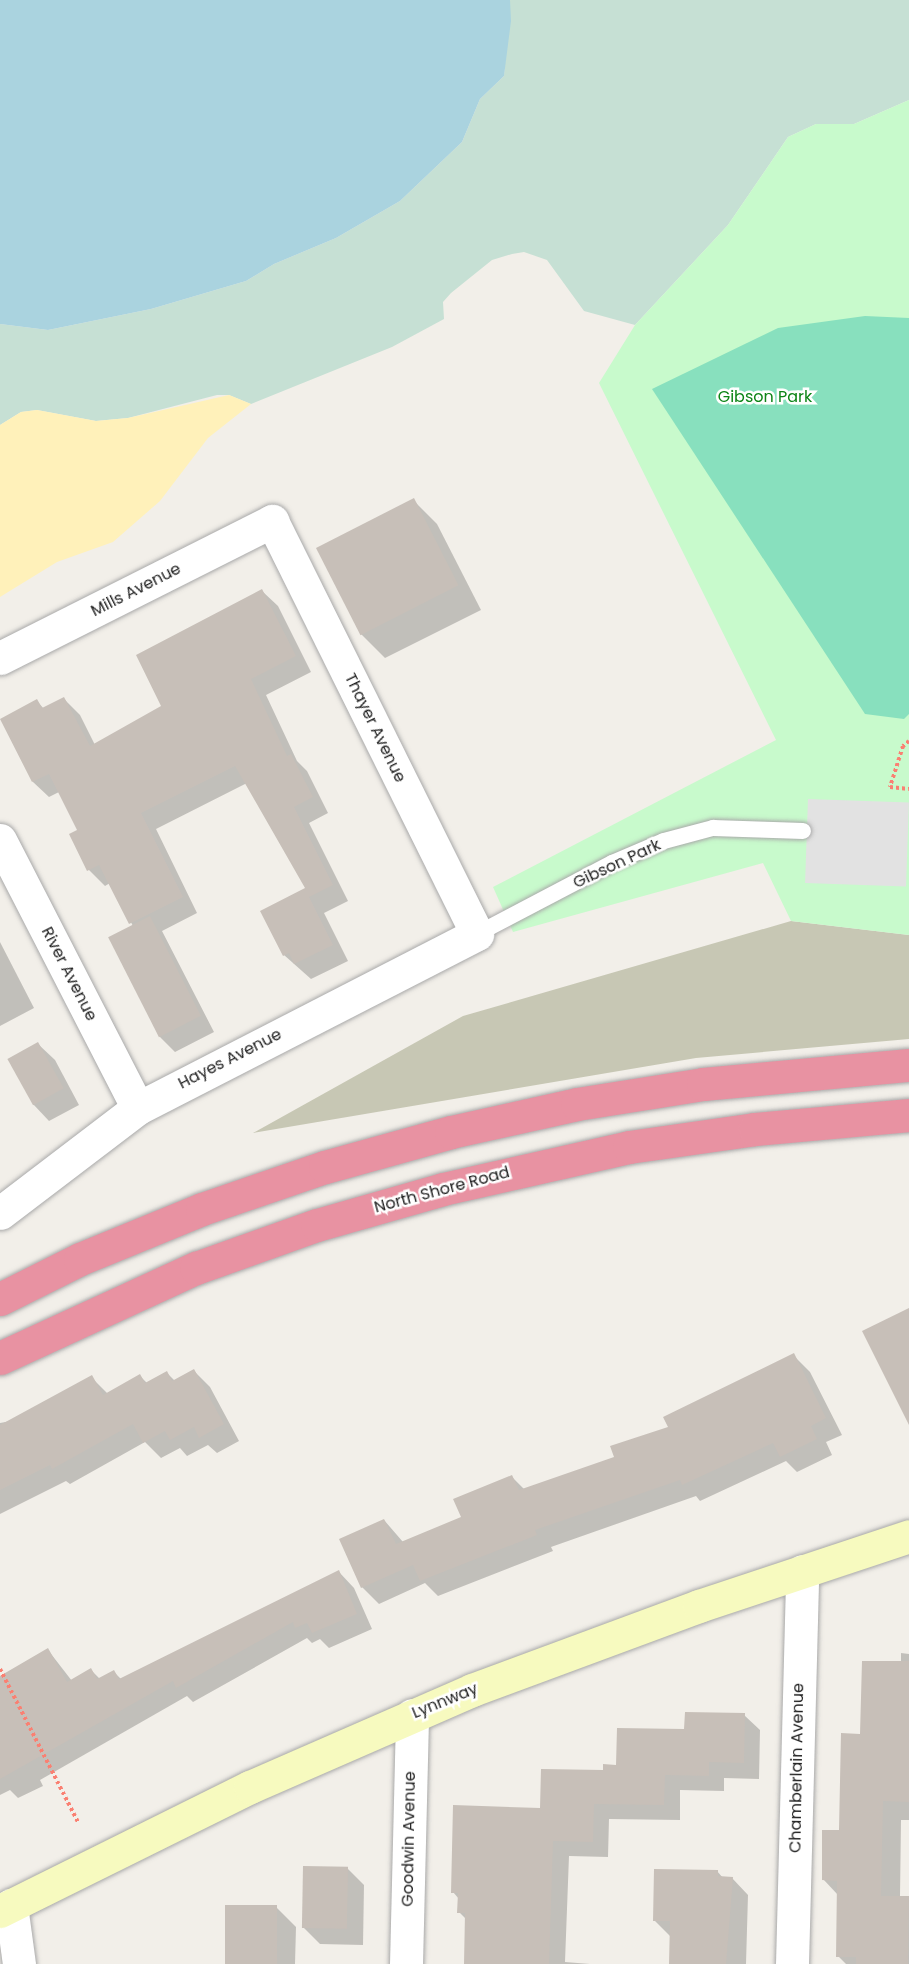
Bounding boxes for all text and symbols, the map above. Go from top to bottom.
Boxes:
park label: Gibson Park [718,387,812,407]
street label: Mills Avenue [88,559,184,621]
street label: Thayer Avenue [340,670,410,786]
street label: Gibson Park [570,835,664,893]
street label: River Avenue [37,924,101,1024]
street label: Hayes Avenue [175,1025,285,1093]
street label: North Shore Road [372,1163,512,1217]
street label: Lynnway [409,1679,481,1723]
street label: Chamberlain Avenue [786,1683,808,1853]
street label: Goodwin Avenue [398,1771,420,1907]

